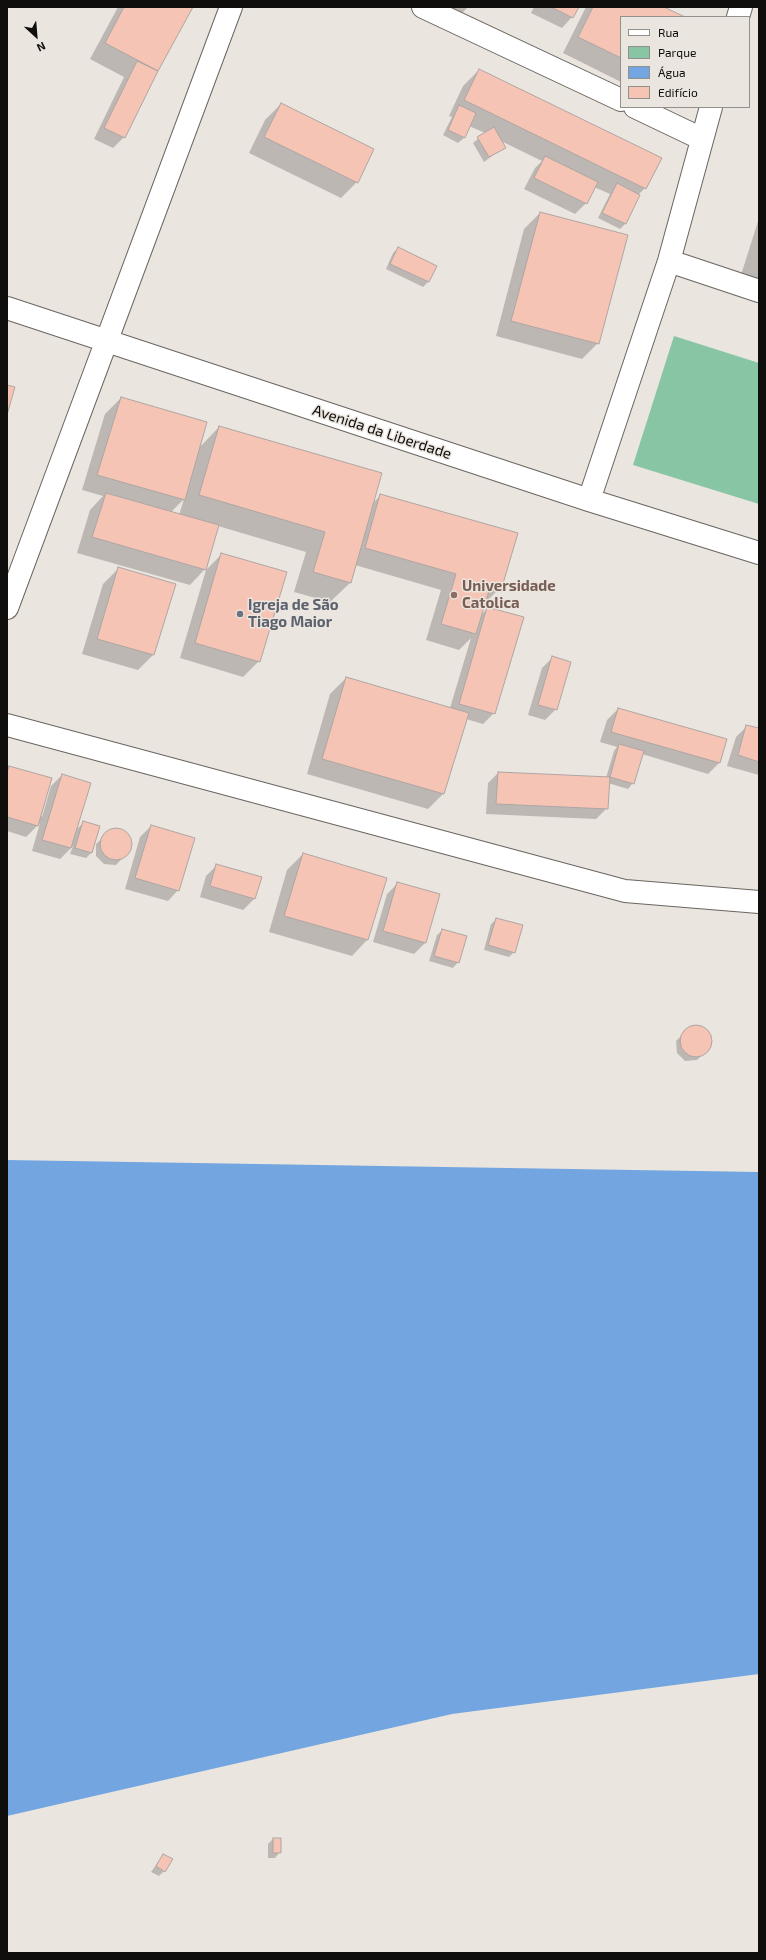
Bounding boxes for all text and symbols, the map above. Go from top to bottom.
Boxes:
north arrow [16,16,56,56]
legend [620,16,750,108]
text: Rua [658,25,679,39]
text: N [35,40,48,55]
text: Parque [658,45,696,59]
text: Água [658,65,686,79]
text: Edifício [658,85,698,99]
street label: Avenida da Liberdade [310,401,454,463]
place label: Universidade Catolica [462,577,556,612]
marker: Universidade Catolica [449,590,459,600]
place label: Igreja de São Tiago Maior [248,596,339,631]
marker: Igreja de São Tiago Maior [235,609,245,619]

